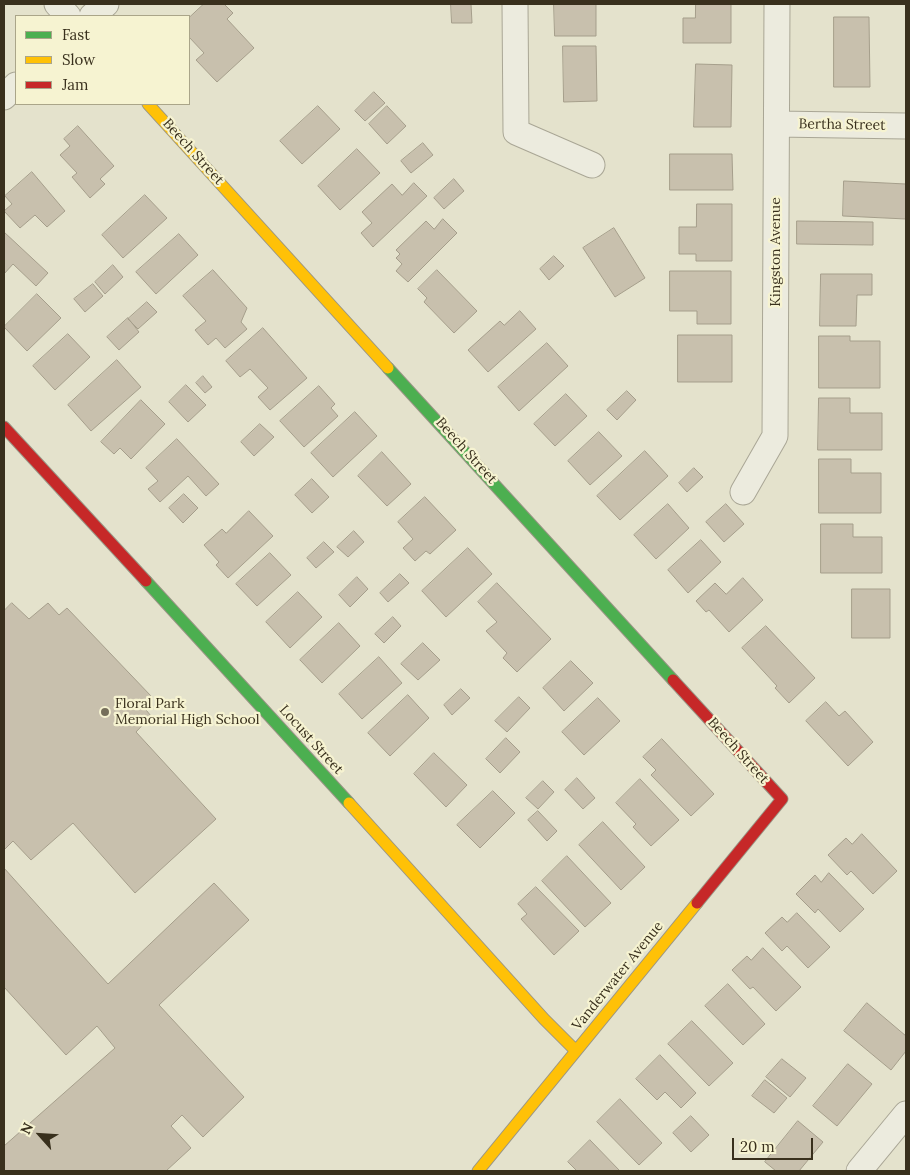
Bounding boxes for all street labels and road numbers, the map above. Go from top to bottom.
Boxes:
street label: Beech Street [159,116,227,188]
street label: Bertha Street [798,116,886,134]
street label: Kingston Avenue [768,197,784,307]
street label: Beech Street [432,415,500,487]
street label: Locust Street [276,702,346,778]
street label: Beech Street [704,715,772,787]
street label: Vanderwater Avenue [569,918,667,1034]

